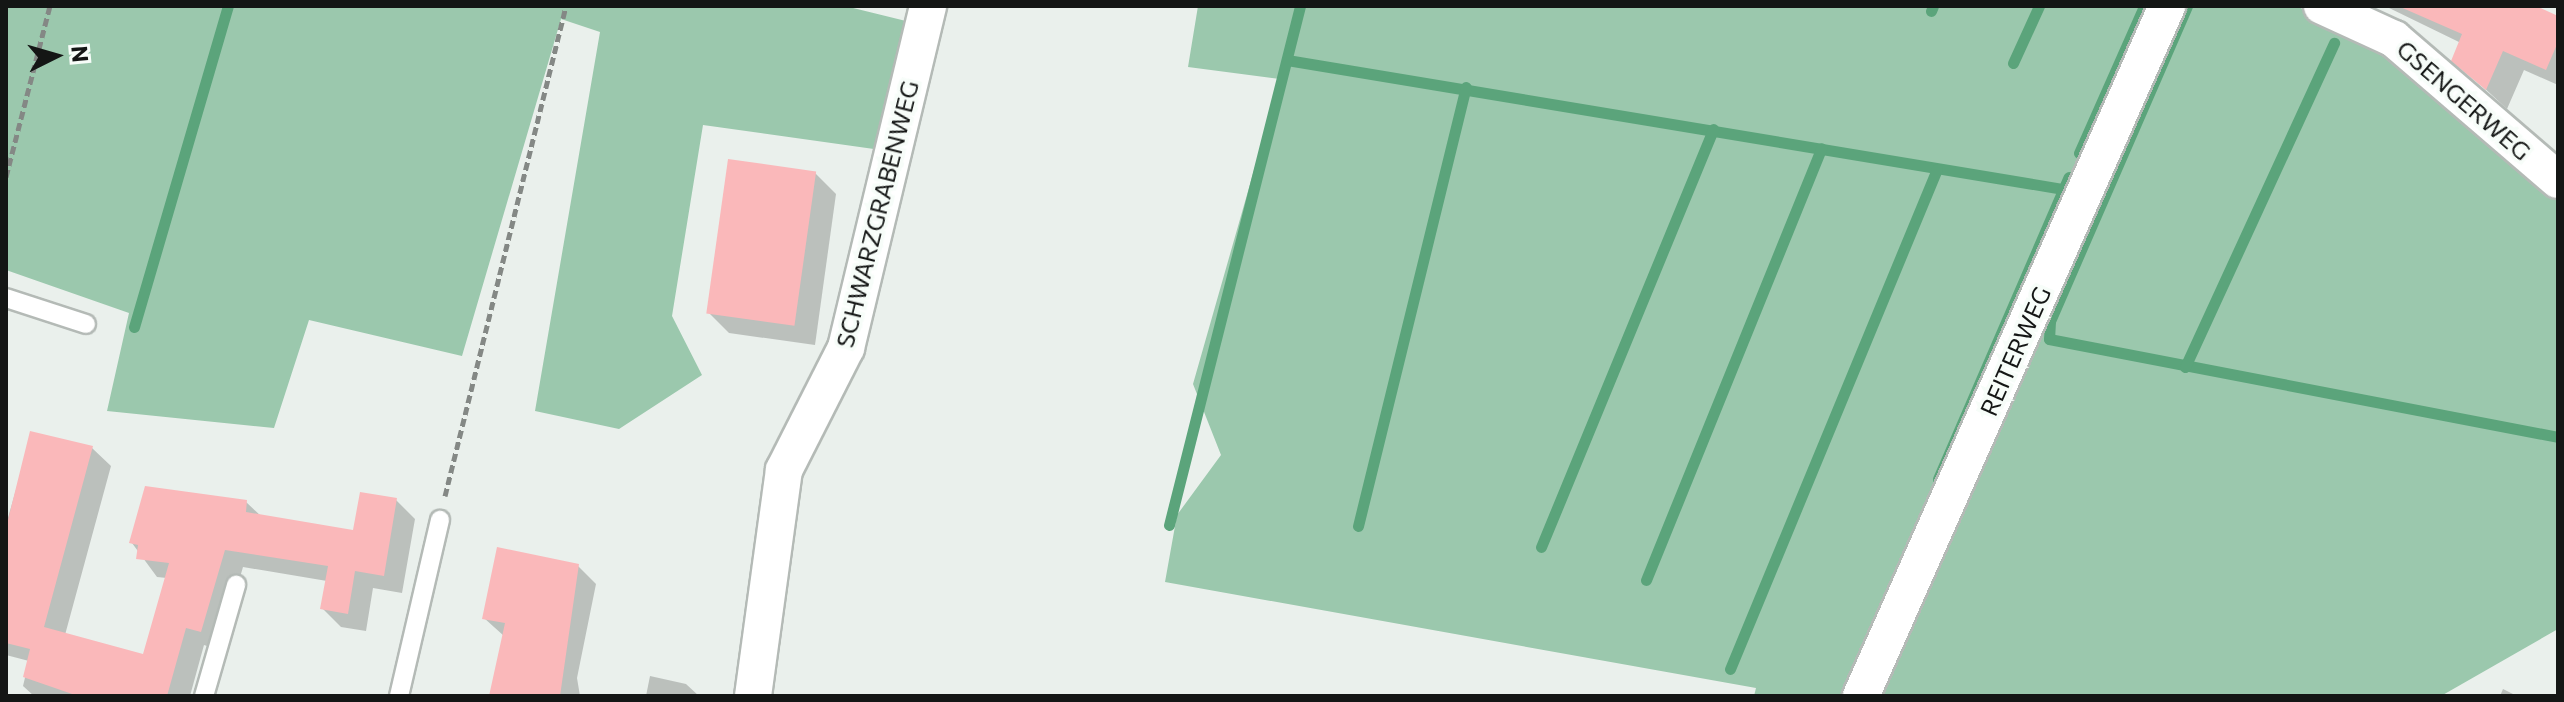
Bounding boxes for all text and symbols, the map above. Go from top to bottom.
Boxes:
north arrow [16,16,96,96]
street label: GSENGERWEG [2391,34,2537,166]
text: N [66,44,95,63]
street label: SCHWARZGRABENWEG [830,78,924,350]
street label: REITERWEG [1974,282,2056,420]

